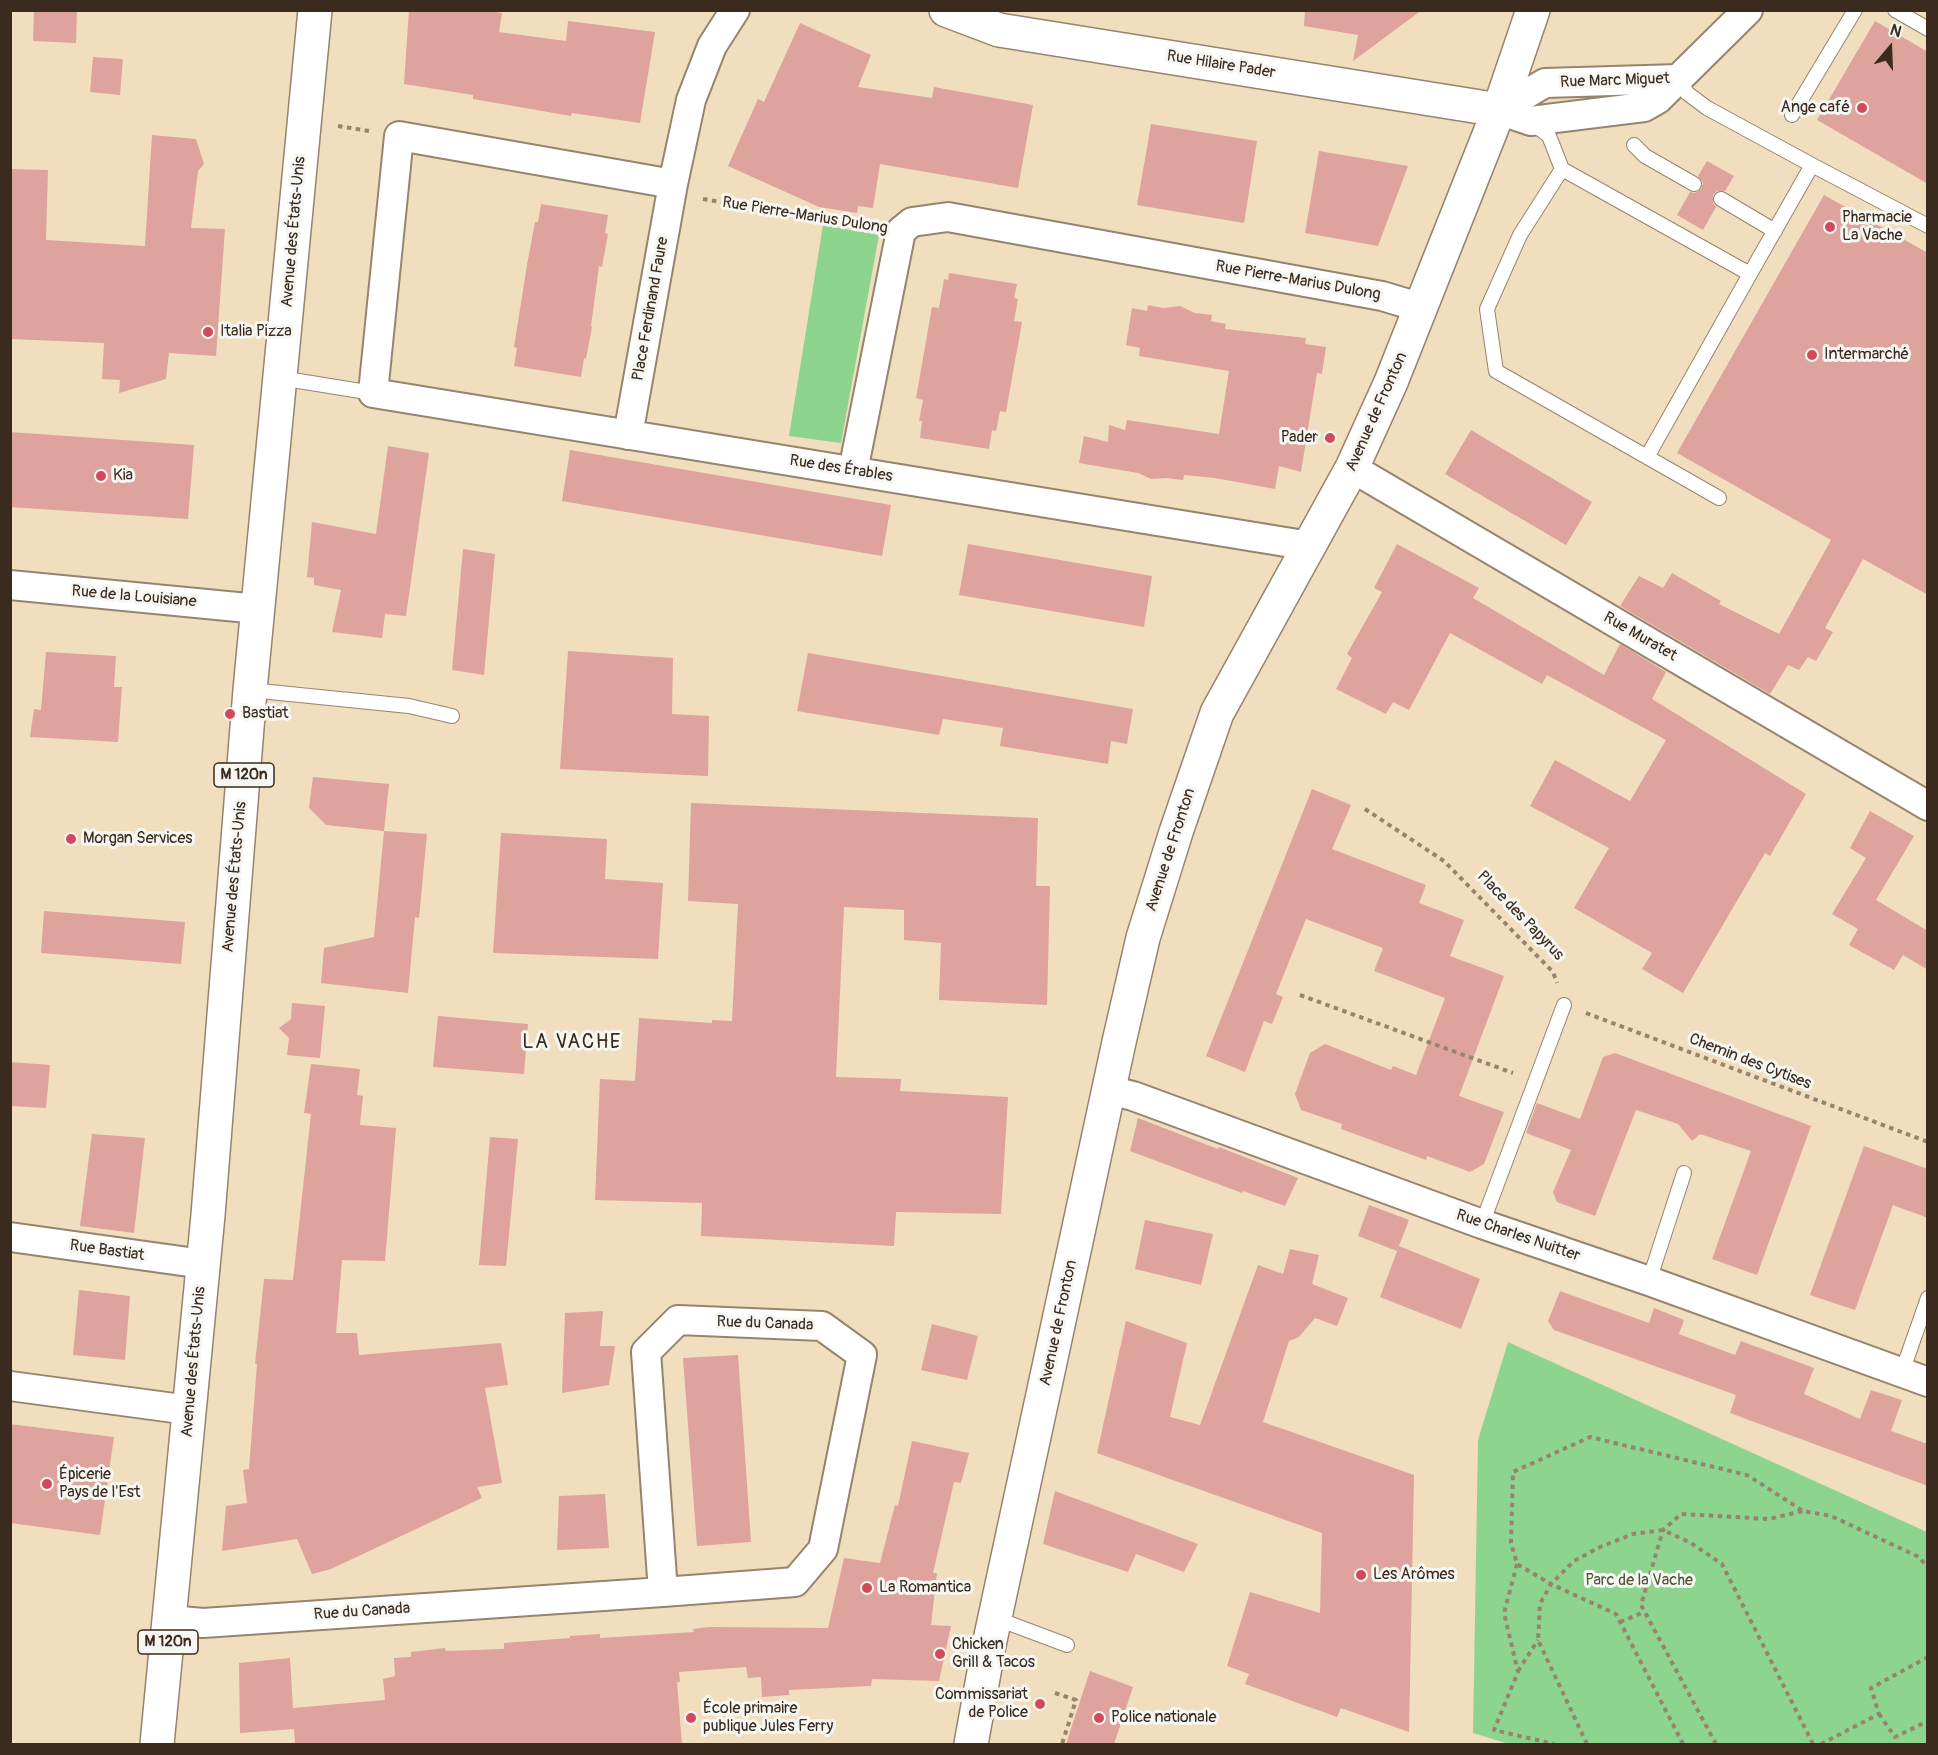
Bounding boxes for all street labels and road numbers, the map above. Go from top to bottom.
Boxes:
street label: Rue Hilaire Pader [1165,47,1277,83]
street label: Rue Marc Miguet [1560,69,1670,93]
street label: Avenue des États-Unis [278,156,310,308]
street label: Rue Pierre-Marius Dulong [721,193,889,239]
street label: Place Ferdinand Faure [629,235,673,383]
street label: Rue Pierre-Marius Dulong [1214,257,1382,305]
street label: Avenue de Fronton [1342,349,1412,475]
street label: Rue des Érables [788,451,894,487]
street label: Rue de la Louisiane [71,582,197,612]
street label: Rue Muratet [1600,608,1680,666]
road number: M 120n [214,763,274,787]
street label: Avenue de Fronton [1142,786,1200,914]
street label: Avenue des États-Unis [219,801,251,953]
street label: Place des Papyrus [1472,867,1568,965]
street label: Chemin des Cytises [1686,1030,1814,1094]
street label: Rue Charles Nuitter [1454,1206,1582,1266]
street label: Rue Bastiat [69,1236,145,1266]
street label: Avenue de Fronton [1036,1258,1082,1388]
street label: Avenue des États-Unis [178,1286,210,1438]
street label: Rue du Canada [716,1313,814,1335]
street label: Rue du Canada [313,1599,411,1625]
road number: M 120n [138,1630,198,1654]

